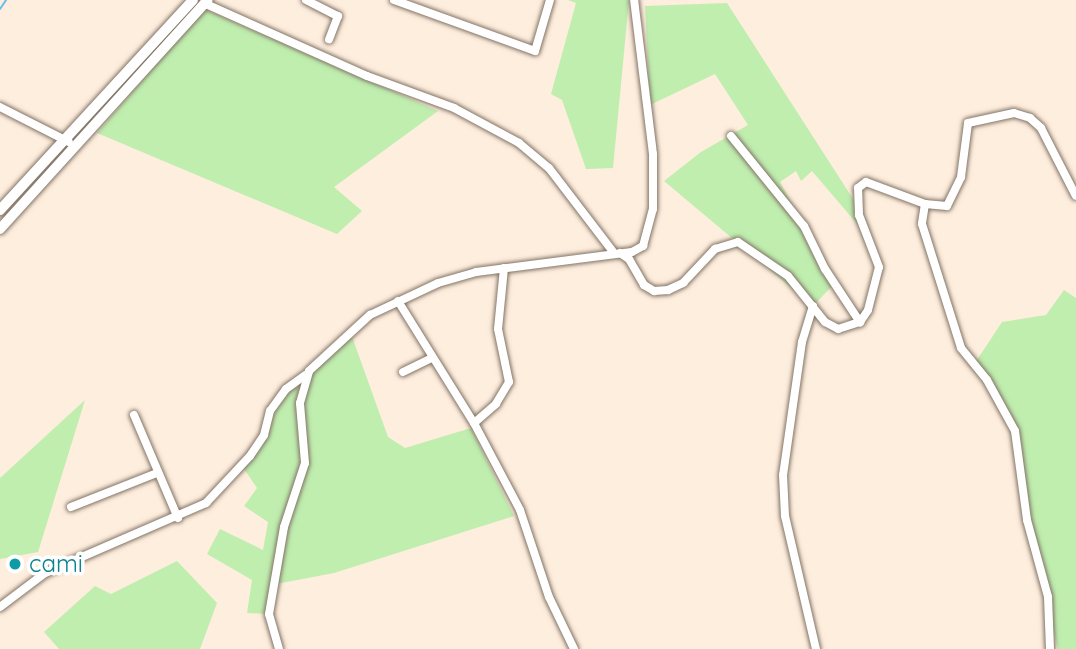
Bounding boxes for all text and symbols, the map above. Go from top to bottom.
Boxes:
place label: cami [29,550,83,578]
marker: cami [7,556,23,572]

